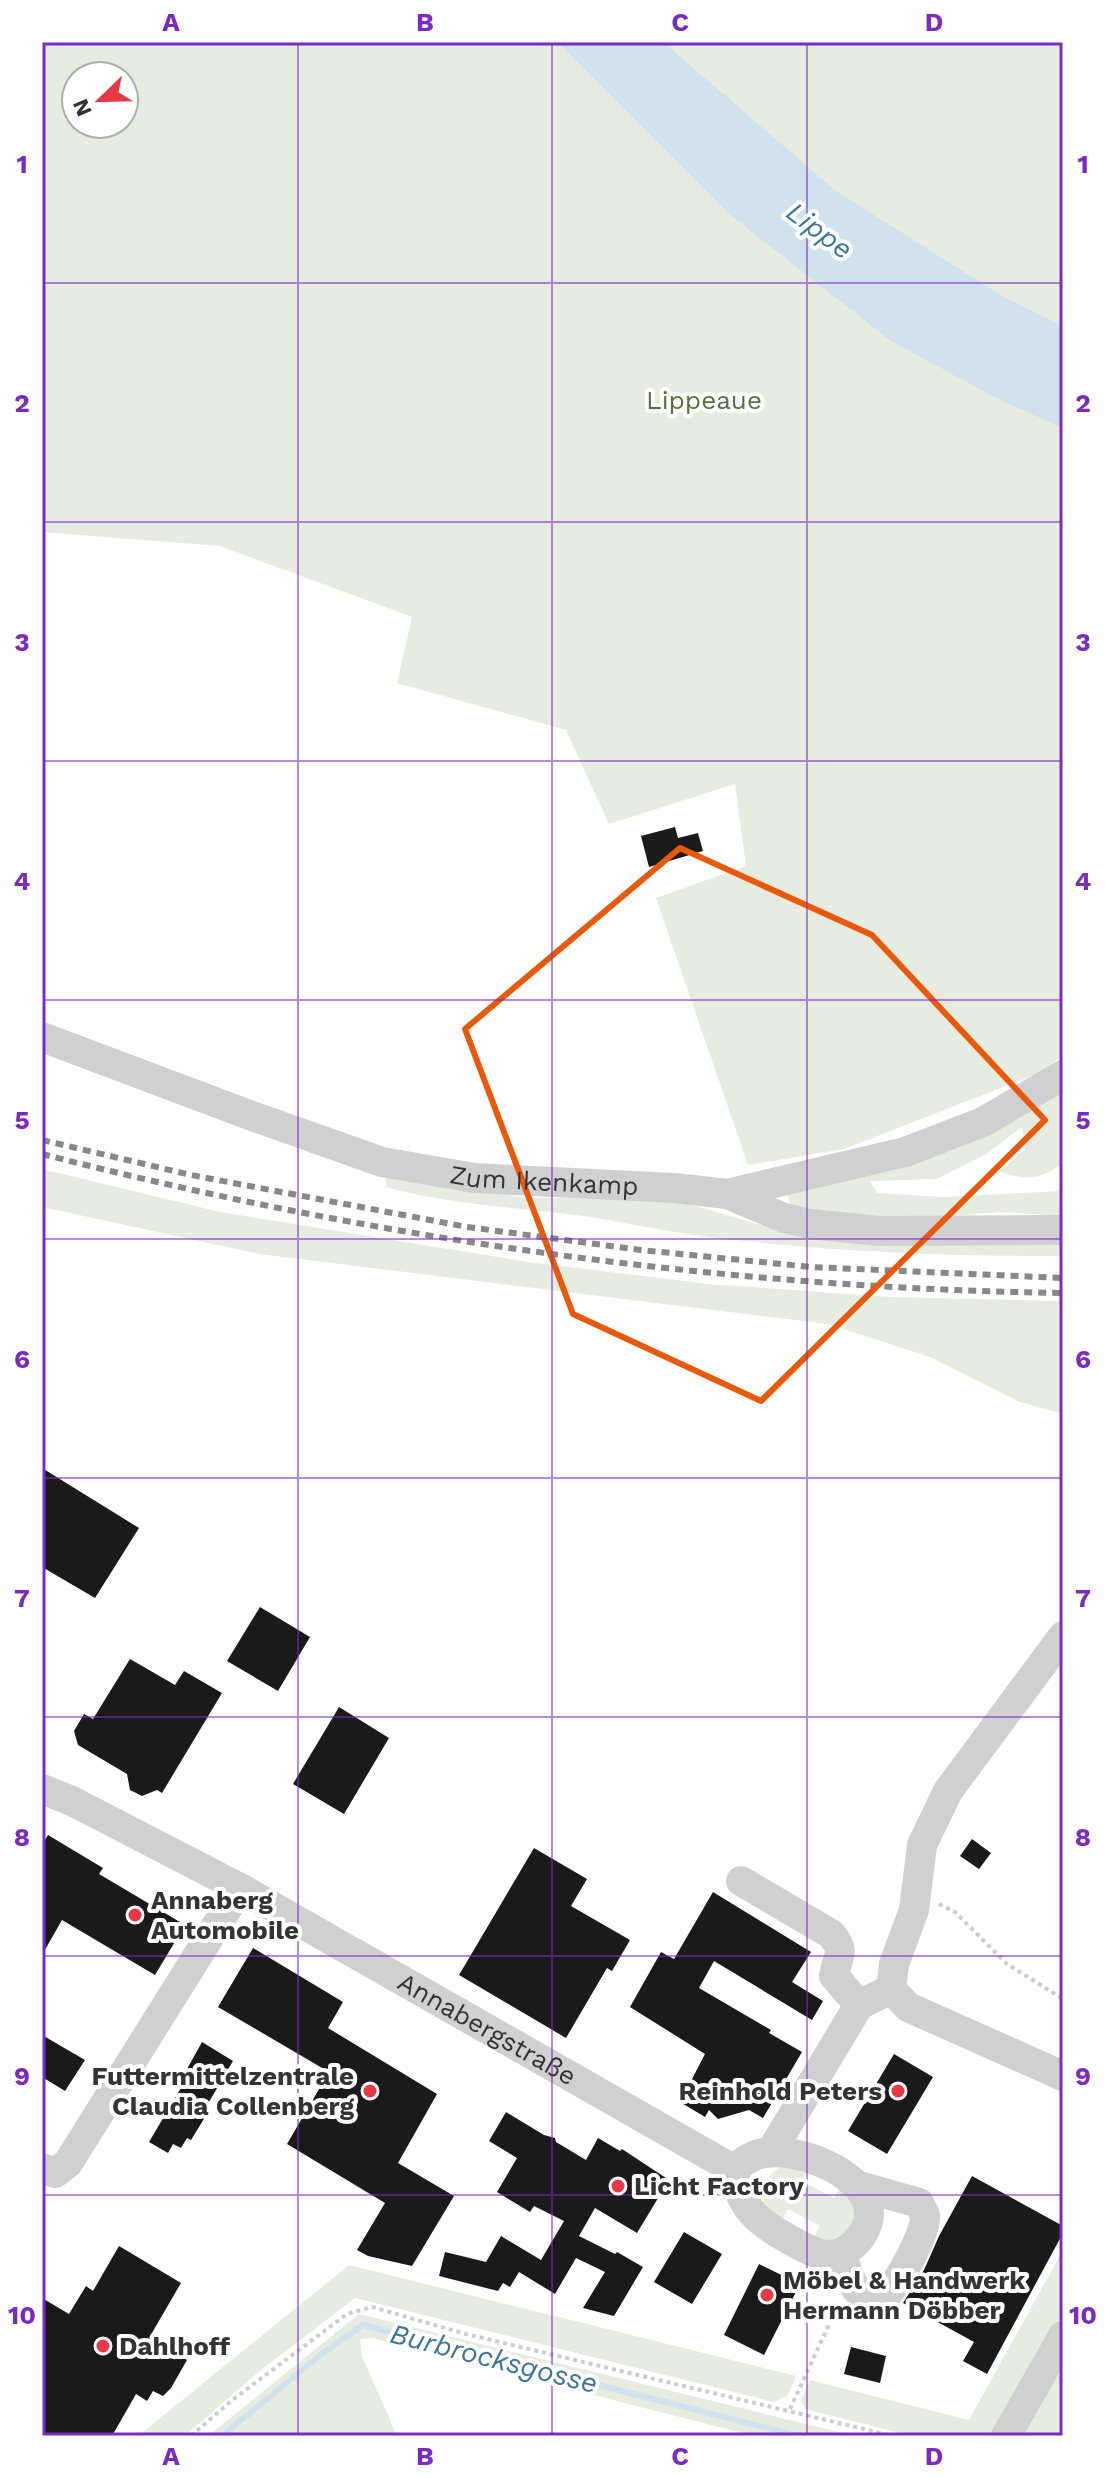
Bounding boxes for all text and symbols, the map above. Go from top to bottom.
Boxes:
text: A [162,7,180,37]
text: B [416,7,434,37]
text: C [671,7,689,37]
text: D [925,7,943,37]
north arrow [60,60,140,140]
text: N [67,95,97,120]
text: 1 [16,149,28,179]
text: 1 [1077,149,1089,179]
water label: Lippe [780,195,859,266]
park label: Lippeaue [646,385,762,415]
text: 2 [14,388,30,418]
text: 2 [1075,388,1091,418]
text: 3 [14,627,30,657]
text: 3 [1075,627,1091,657]
text: 4 [14,866,31,896]
text: 4 [1075,866,1092,896]
text: 5 [14,1105,30,1135]
text: 5 [1075,1105,1091,1135]
street label: Zum Ikenkamp [448,1159,639,1201]
text: 6 [14,1344,30,1374]
text: 6 [1075,1344,1091,1374]
text: 7 [14,1583,30,1613]
text: 7 [1075,1583,1091,1613]
text: 8 [14,1822,30,1852]
text: 8 [1075,1822,1091,1852]
place label: Annaberg Automobile [151,1885,299,1945]
marker: Annaberg Automobile [126,1906,144,1924]
street label: Annabergstraße [393,1966,581,2091]
text: 9 [14,2061,30,2091]
place label: Futtermittelzentrale Claudia Collenberg [91,2061,354,2121]
text: 9 [1075,2061,1091,2091]
place label: Reinhold Peters [678,2076,882,2106]
marker: Futtermittelzentrale Claudia Collenberg [361,2082,379,2100]
marker: Reinhold Peters [889,2082,907,2100]
place label: Licht Factory [634,2171,804,2201]
marker: Licht Factory [609,2177,627,2195]
place label: Möbel & Handwerk Hermann Döbber [783,2265,1026,2325]
marker: Möbel & Handwerk Hermann Döbber [758,2286,776,2304]
text: 10 [8,2300,36,2330]
text: 10 [1069,2300,1097,2330]
water label: Burbrocksgosse [387,2317,601,2400]
place label: Dahlhoff [119,2331,231,2361]
marker: Dahlhoff [94,2337,112,2355]
text: A [162,2441,180,2471]
text: B [416,2441,434,2471]
text: C [671,2441,689,2471]
text: D [925,2441,943,2471]

